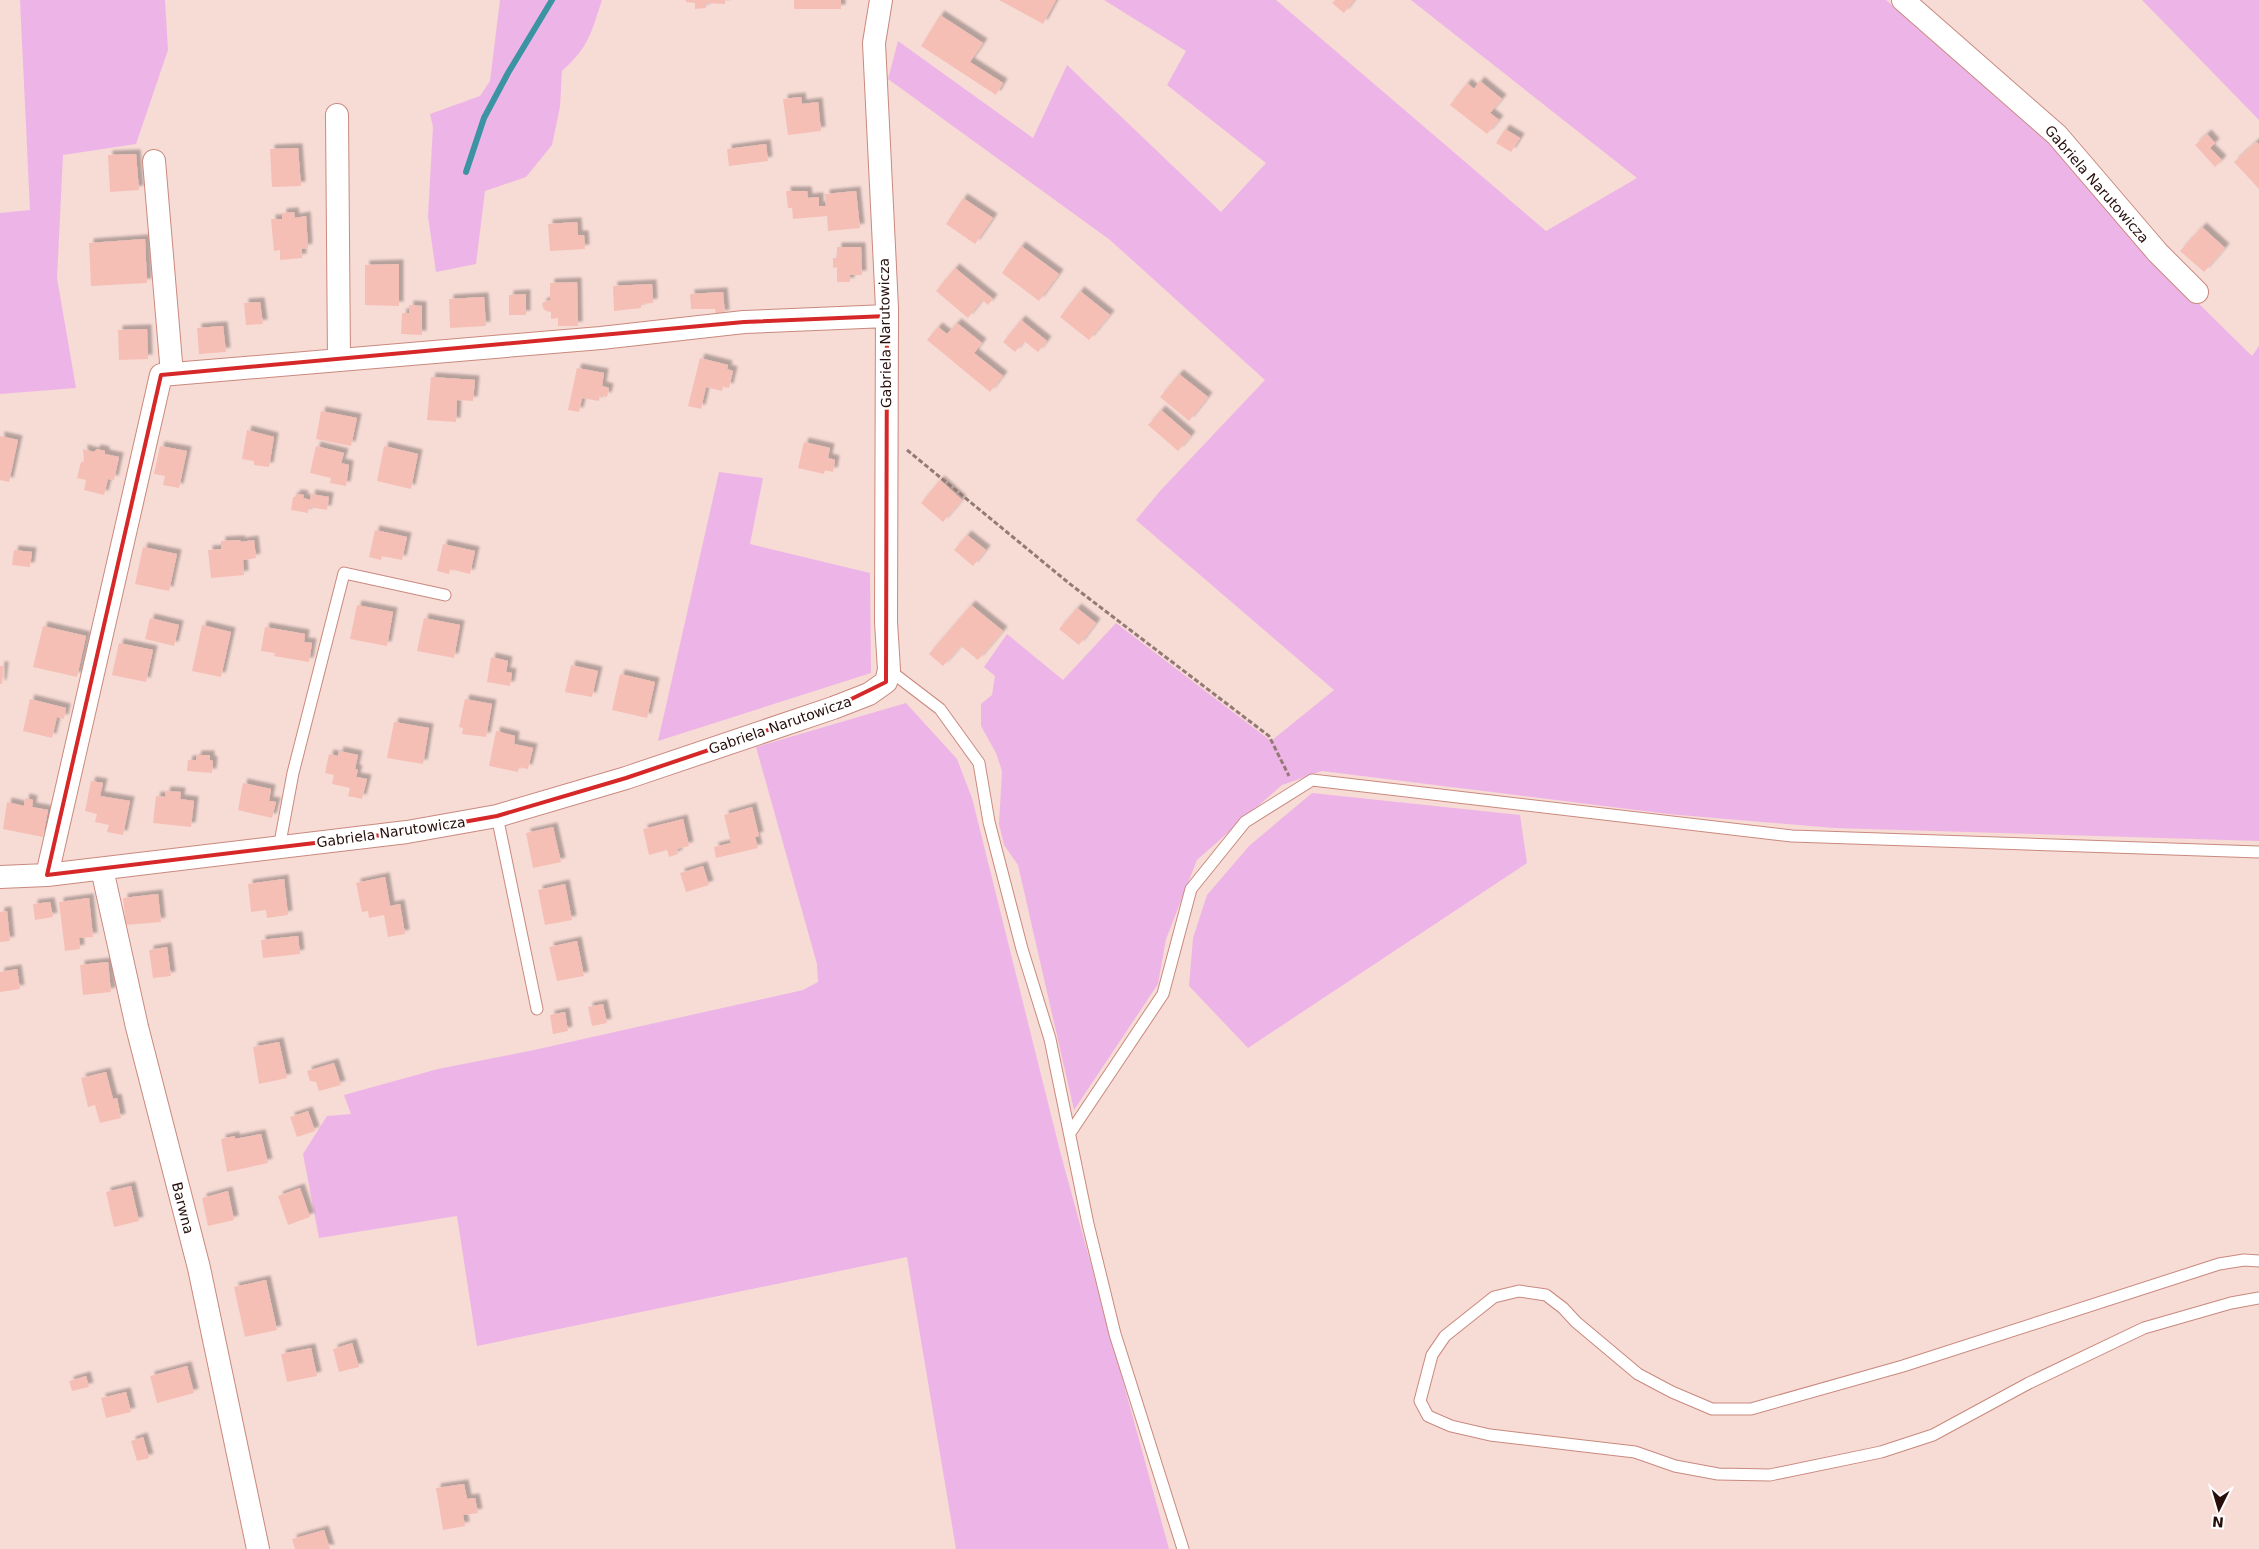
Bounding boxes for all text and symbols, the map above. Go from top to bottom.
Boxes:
street label: Gabriela Narutowicza [2042,122,2152,246]
street label: Gabriela Narutowicza [876,258,894,408]
street label: Gabriela Narutowicza [706,693,854,757]
street label: Gabriela Narutowicza [316,814,466,850]
street label: Barwna [169,1180,197,1236]
north arrow [2194,1484,2244,1534]
text: N [2211,1513,2224,1530]

